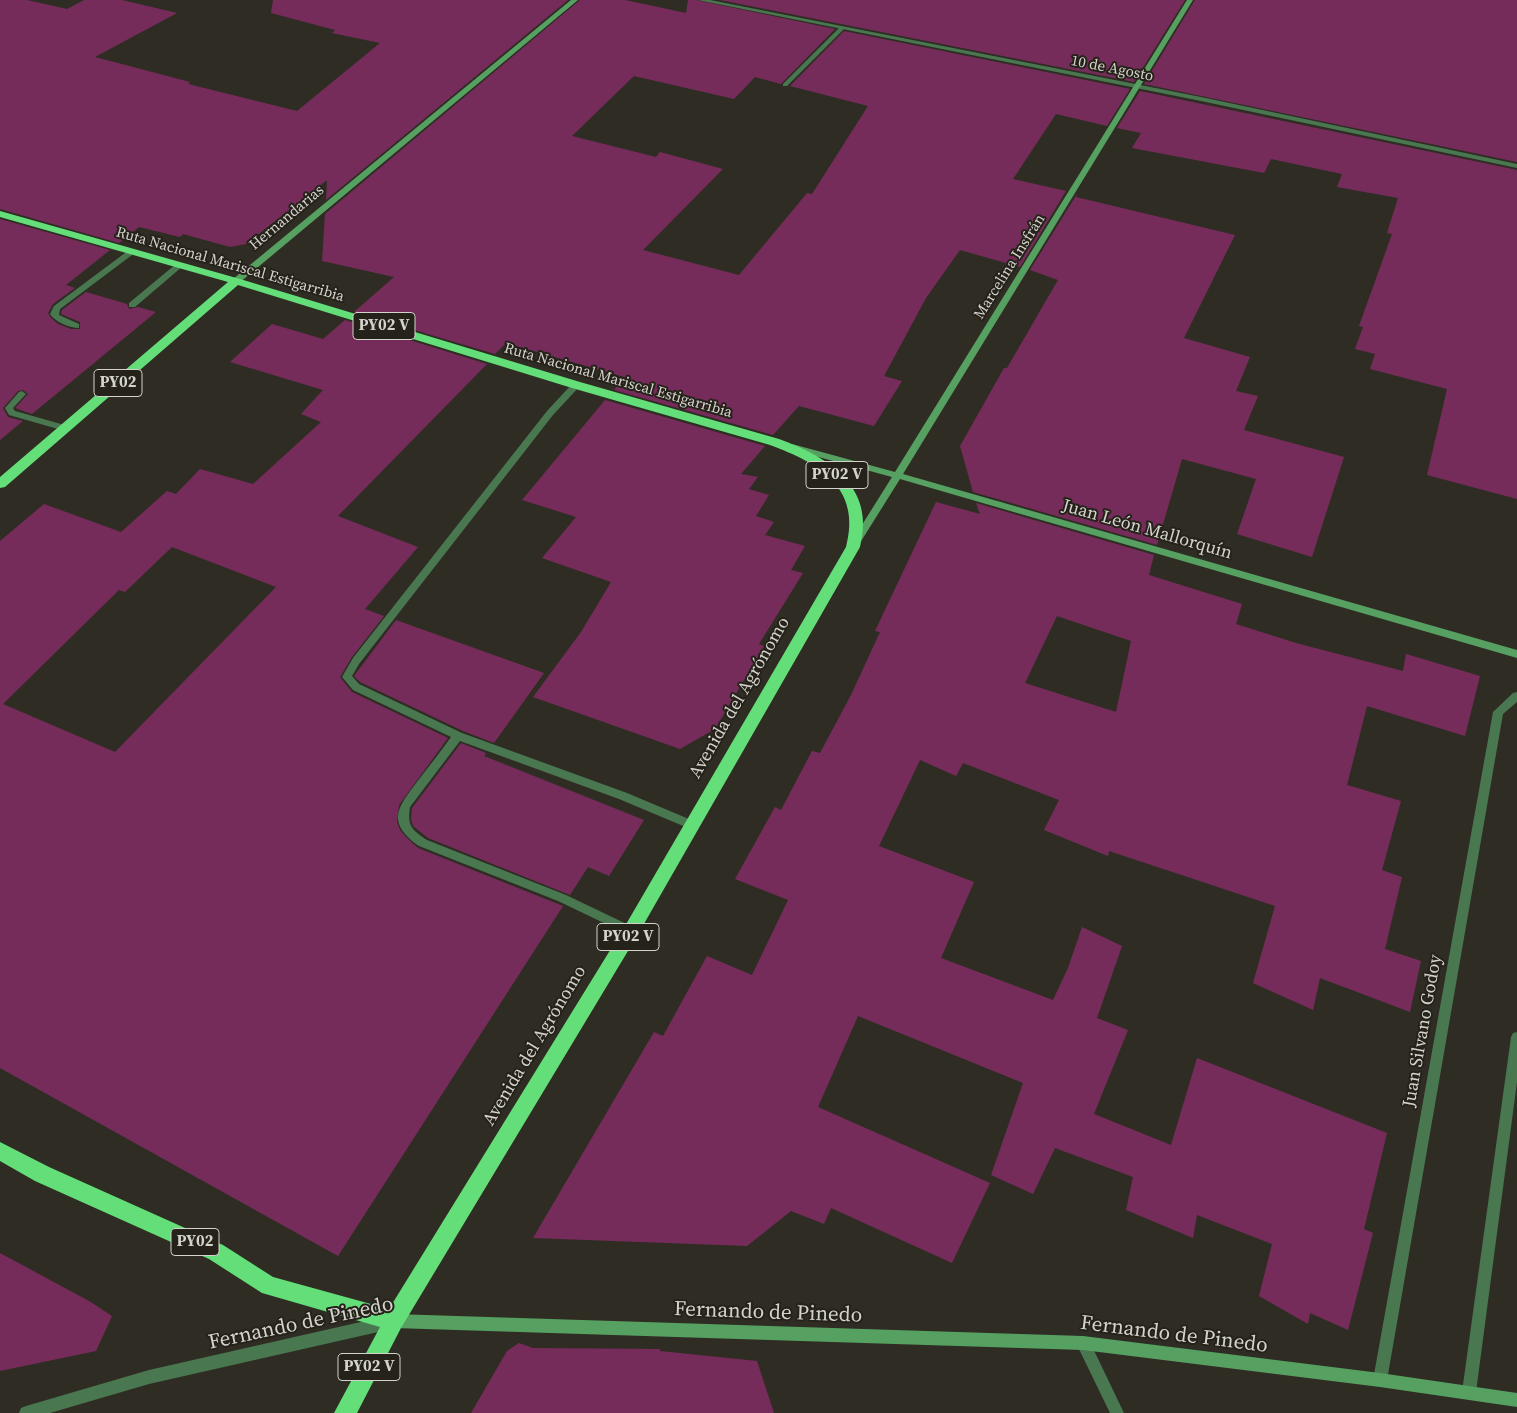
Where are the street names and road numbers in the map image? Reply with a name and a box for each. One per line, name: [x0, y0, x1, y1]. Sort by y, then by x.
street label: 10 de Agosto: [1069, 52, 1155, 86]
street label: Hernandarias: [246, 181, 328, 255]
street label: Marcelina Insfrán: [971, 211, 1049, 323]
street label: Ruta Nacional Mariscal Estigarribia: [114, 224, 346, 306]
road number: PY02 V: [353, 312, 415, 340]
street label: Ruta Nacional Mariscal Estigarribia: [502, 340, 734, 422]
road number: PY02: [94, 369, 142, 396]
road number: PY02 V: [806, 462, 868, 488]
street label: Juan León Mallorquín: [1060, 495, 1234, 565]
street label: Avenida del Agrónomo: [685, 613, 795, 783]
road number: PY02 V: [597, 924, 659, 950]
street label: Juan Silvano Godoy: [1399, 953, 1447, 1109]
street label: Avenida del Agrónomo: [479, 962, 591, 1130]
road number: PY02: [171, 1228, 219, 1256]
street label: Fernando de Pinedo: [206, 1292, 396, 1356]
street label: Fernando de Pinedo: [673, 1297, 863, 1329]
street label: Fernando de Pinedo: [1079, 1311, 1269, 1359]
road number: PY02 V: [338, 1354, 400, 1380]

